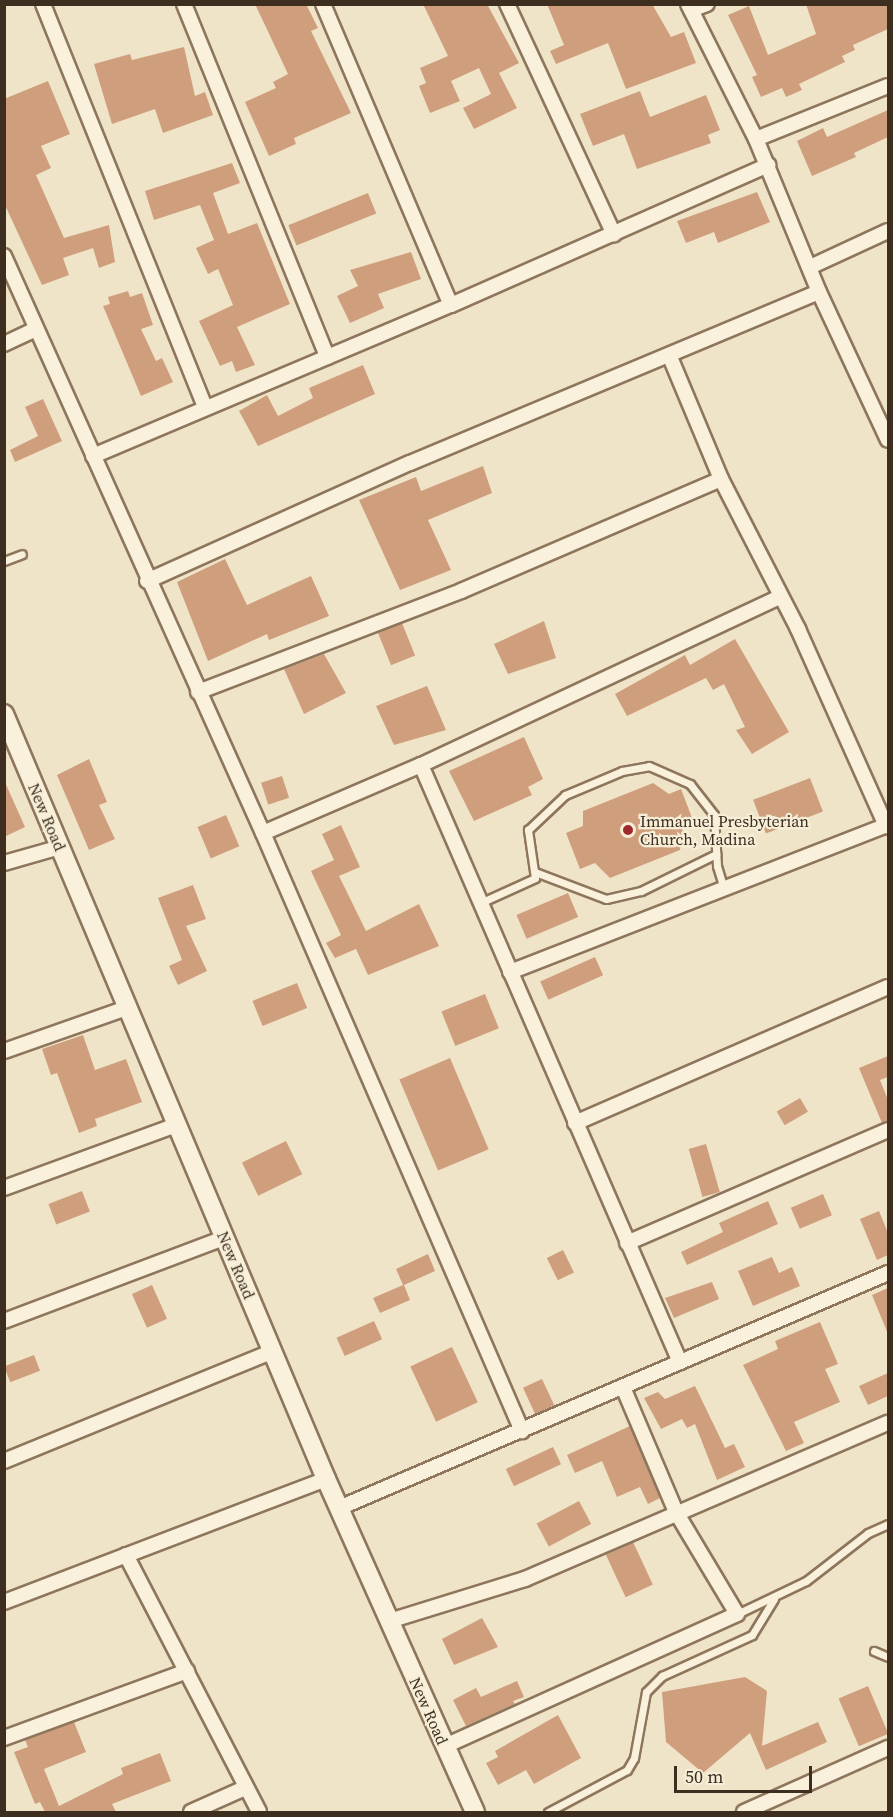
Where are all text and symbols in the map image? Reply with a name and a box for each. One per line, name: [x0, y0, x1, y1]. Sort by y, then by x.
street label: New Road: [24, 780, 70, 854]
place label: Immanuel Presbyterian Church, Madina: [640, 811, 809, 849]
marker: Immanuel Presbyterian Church, Madina: [621, 823, 635, 837]
street label: New Road: [213, 1228, 259, 1302]
street label: New Road: [406, 1674, 452, 1748]
scale bar: [677, 1754, 815, 1792]
text: 50 m: [685, 1764, 723, 1789]

